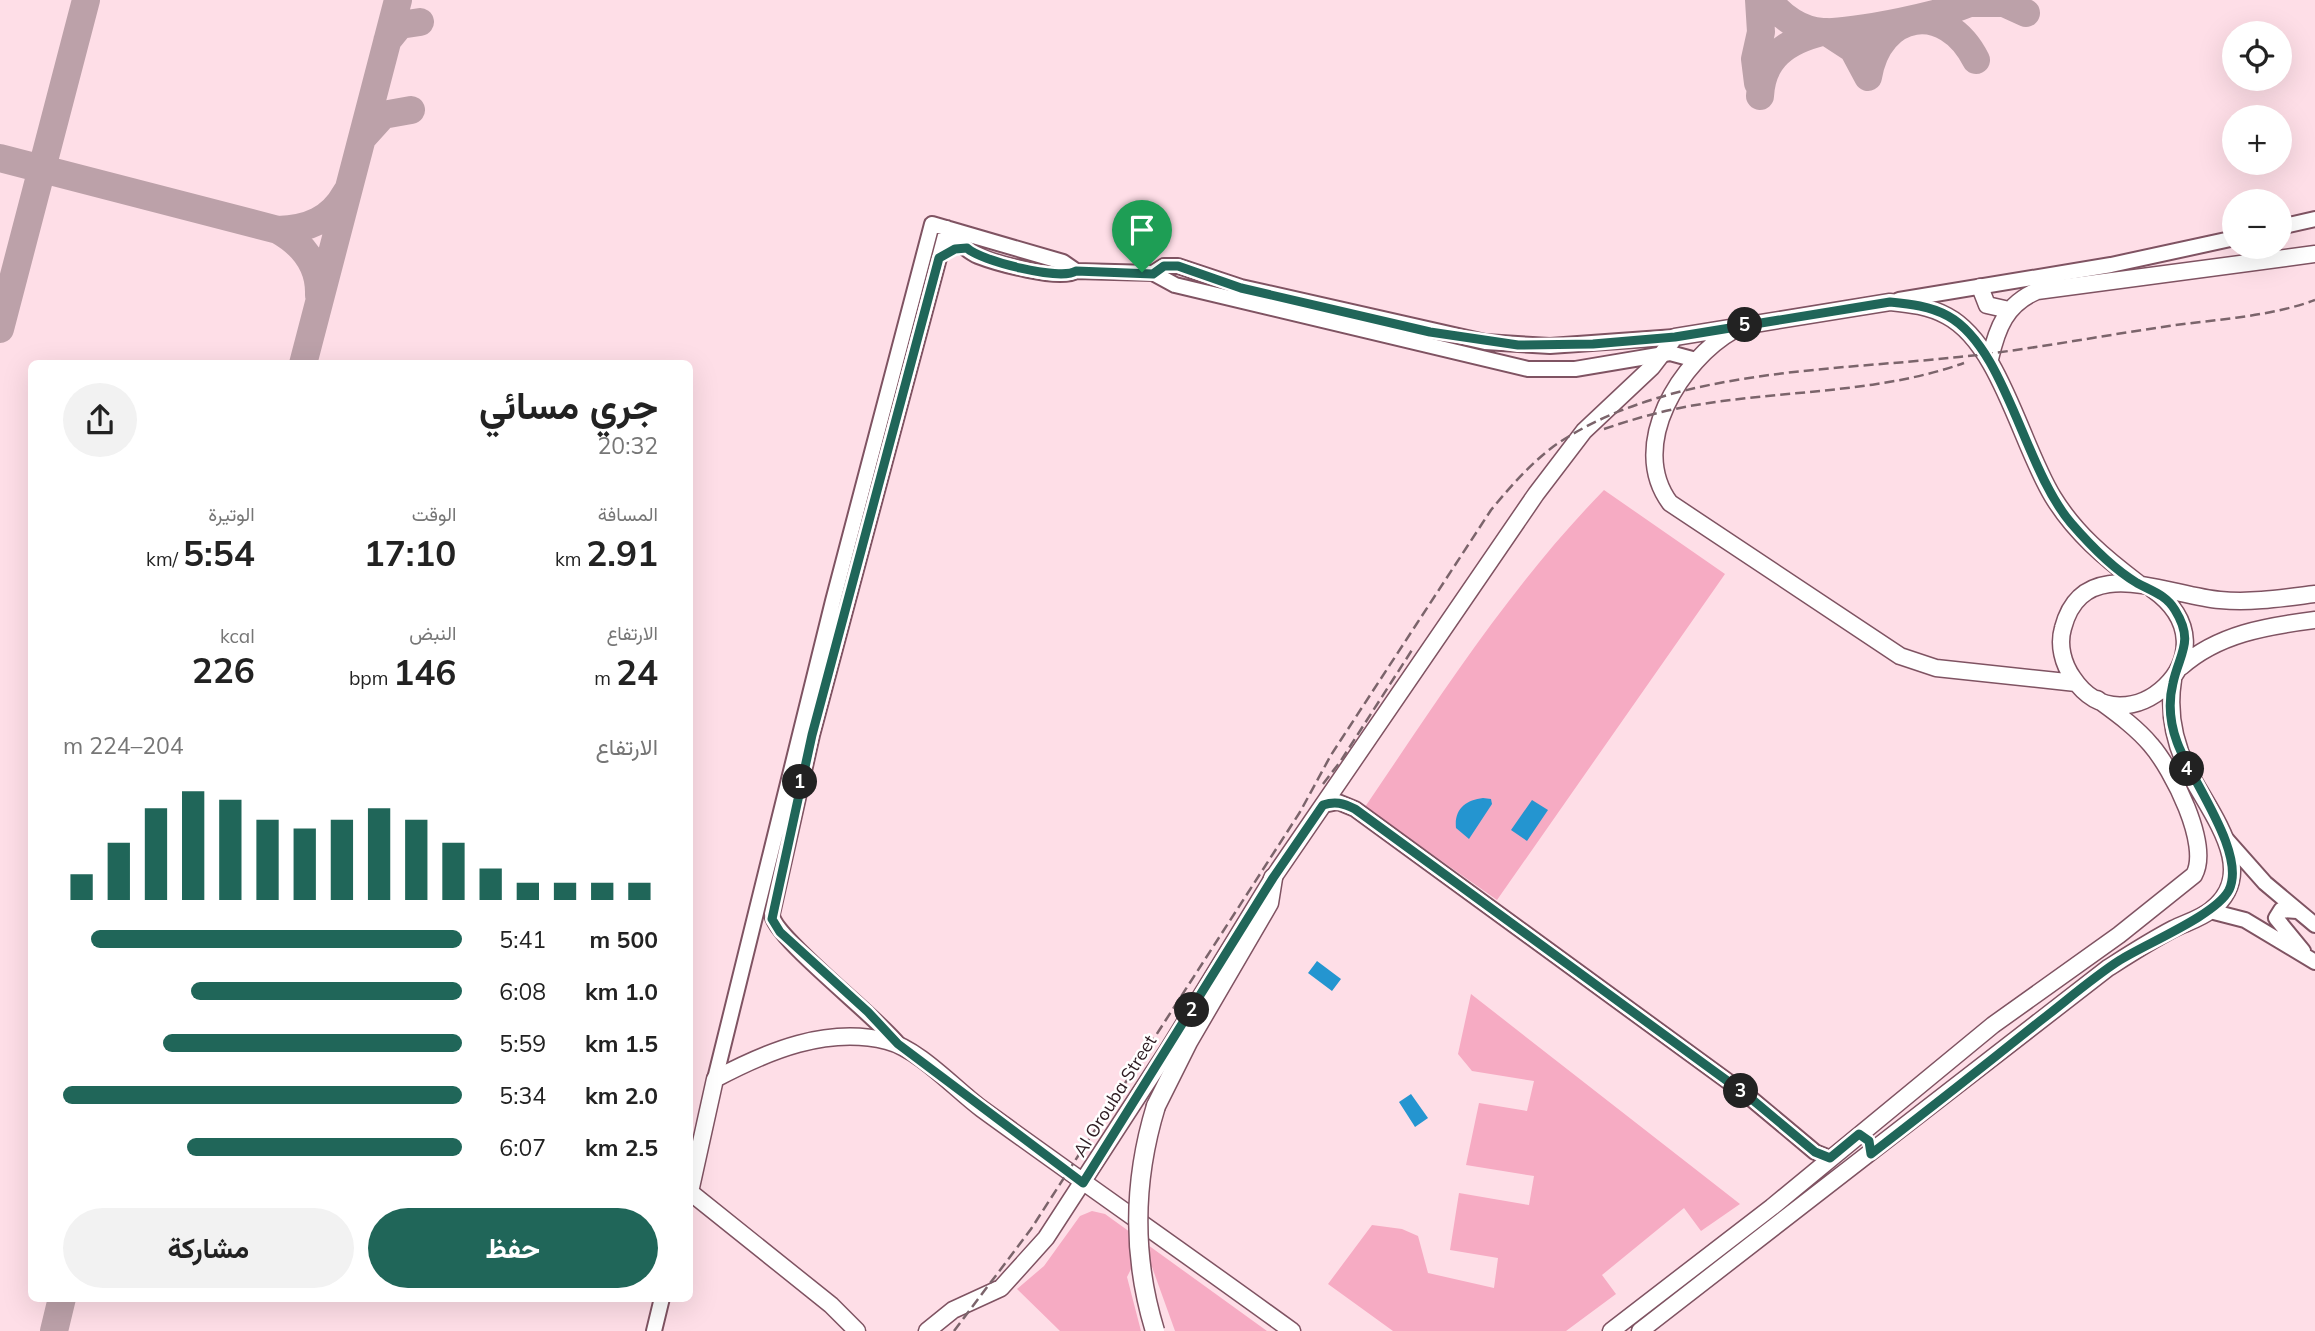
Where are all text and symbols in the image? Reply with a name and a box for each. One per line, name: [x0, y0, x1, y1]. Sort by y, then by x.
map controls: [2222, 21, 2292, 259]
button: locate: [2222, 21, 2292, 91]
button: +: [2222, 105, 2292, 175]
button: −: [2222, 189, 2292, 259]
pin: [1112, 200, 1172, 272]
icon: arrive: [1123, 211, 1161, 249]
pin: 5: [1728, 308, 1762, 342]
text: 5: [1739, 312, 1750, 336]
text: جري مسائي: [479, 381, 658, 429]
button: share: [63, 383, 137, 457]
text: 20:32: [598, 431, 658, 460]
text: الوتيرة: [208, 502, 255, 526]
text: الوقت: [412, 502, 456, 526]
text: المسافة: [598, 502, 658, 526]
text: 5:54: [183, 531, 255, 575]
text: 17:10: [364, 531, 456, 575]
text: 2.91: [586, 531, 658, 575]
text: /km: [146, 547, 183, 571]
text: km: [555, 547, 586, 571]
text: النبض: [409, 621, 456, 645]
text: الارتفاع: [606, 621, 658, 645]
text: kcal: [220, 624, 255, 648]
text: 226: [192, 648, 255, 692]
text: 146: [393, 650, 456, 694]
text: 24: [616, 650, 658, 694]
text: bpm: [349, 666, 393, 690]
text: m: [594, 666, 616, 690]
text: 204–224 m: [63, 731, 184, 760]
text: الارتفاع: [596, 732, 658, 761]
pin: 4: [2170, 752, 2204, 786]
text: 4: [2181, 756, 2192, 780]
pin: 1: [782, 764, 818, 800]
text: 1: [794, 769, 805, 793]
text: 5:41: [499, 925, 546, 954]
text: 500 m: [590, 925, 658, 954]
text: 6:08: [499, 977, 546, 1006]
text: 1.0 km: [585, 977, 658, 1006]
pin: 2: [1174, 992, 1210, 1028]
text: 2: [1186, 997, 1197, 1021]
text: 5:59: [499, 1029, 546, 1058]
text: 1.5 km: [585, 1029, 658, 1058]
street label: Al Orouba Street: [1068, 1031, 1161, 1161]
pin: 3: [1724, 1074, 1758, 1108]
text: 3: [1735, 1078, 1746, 1102]
text: 5:34: [499, 1081, 546, 1110]
text: 2.0 km: [585, 1081, 658, 1110]
text: 6:07: [499, 1133, 546, 1162]
text: 2.5 km: [585, 1133, 658, 1162]
button: مشاركة: [63, 1208, 354, 1288]
button: حفظ: [368, 1208, 658, 1288]

